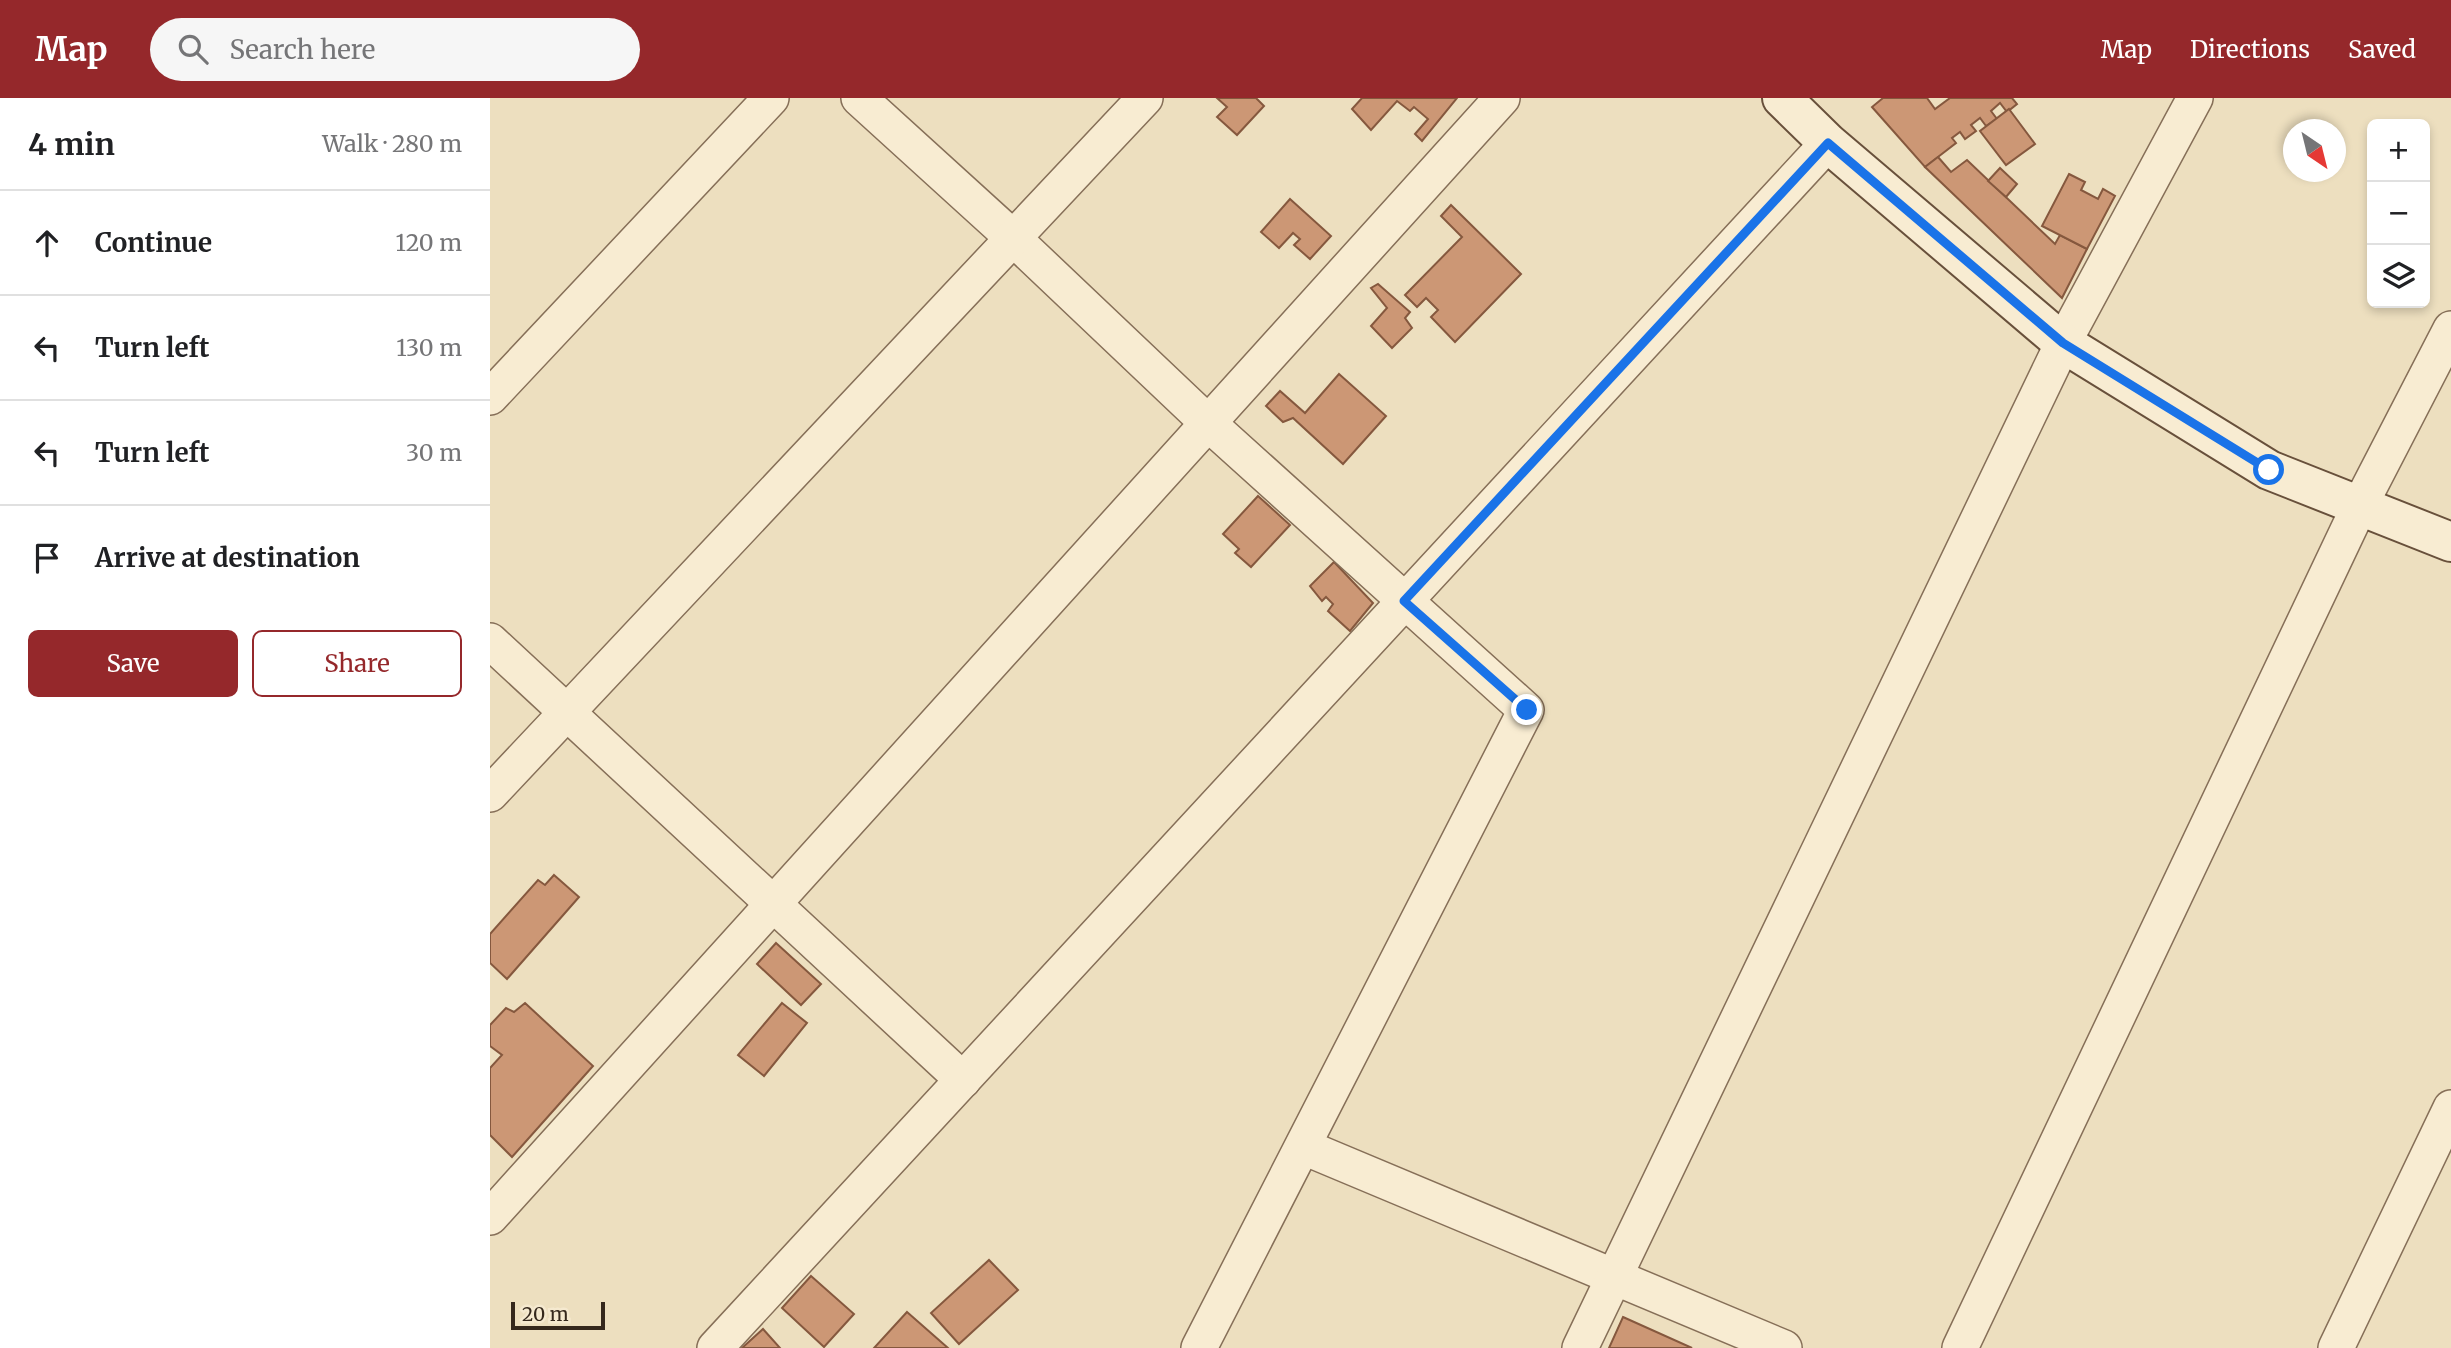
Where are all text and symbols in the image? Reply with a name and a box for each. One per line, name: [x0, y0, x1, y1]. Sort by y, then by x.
search box: [150, 18, 640, 81]
text: Map: [35, 29, 108, 70]
icon: search: [174, 30, 212, 68]
text: Search here: [230, 33, 375, 66]
text: Map: [2101, 34, 2152, 65]
text: Directions: [2190, 34, 2310, 65]
text: Saved: [2348, 34, 2416, 65]
north arrow: [2283, 119, 2346, 182]
map controls: [2367, 119, 2430, 308]
button: +: [2367, 119, 2430, 182]
text: 4 min: [28, 125, 115, 163]
text: Walk · 280 m: [322, 129, 462, 158]
button: −: [2367, 182, 2430, 245]
icon: ahead: [28, 224, 66, 262]
text: Continue: [95, 226, 212, 259]
text: 120 m: [396, 228, 462, 257]
button: layers: [2367, 245, 2430, 308]
icon: left: [28, 329, 66, 367]
text: Turn left: [95, 331, 209, 364]
text: 130 m: [396, 333, 462, 362]
icon: left: [28, 434, 66, 472]
text: Turn left: [95, 436, 209, 469]
text: 30 m: [406, 438, 462, 467]
route start: [2253, 454, 2284, 485]
icon: arrive: [28, 539, 66, 577]
text: Arrive at destination: [95, 541, 360, 574]
button: Save: [28, 630, 238, 697]
button: Share: [252, 630, 462, 697]
route end: [1511, 694, 1542, 725]
scale bar: [511, 1299, 606, 1331]
text: 20 m: [522, 1302, 569, 1326]

